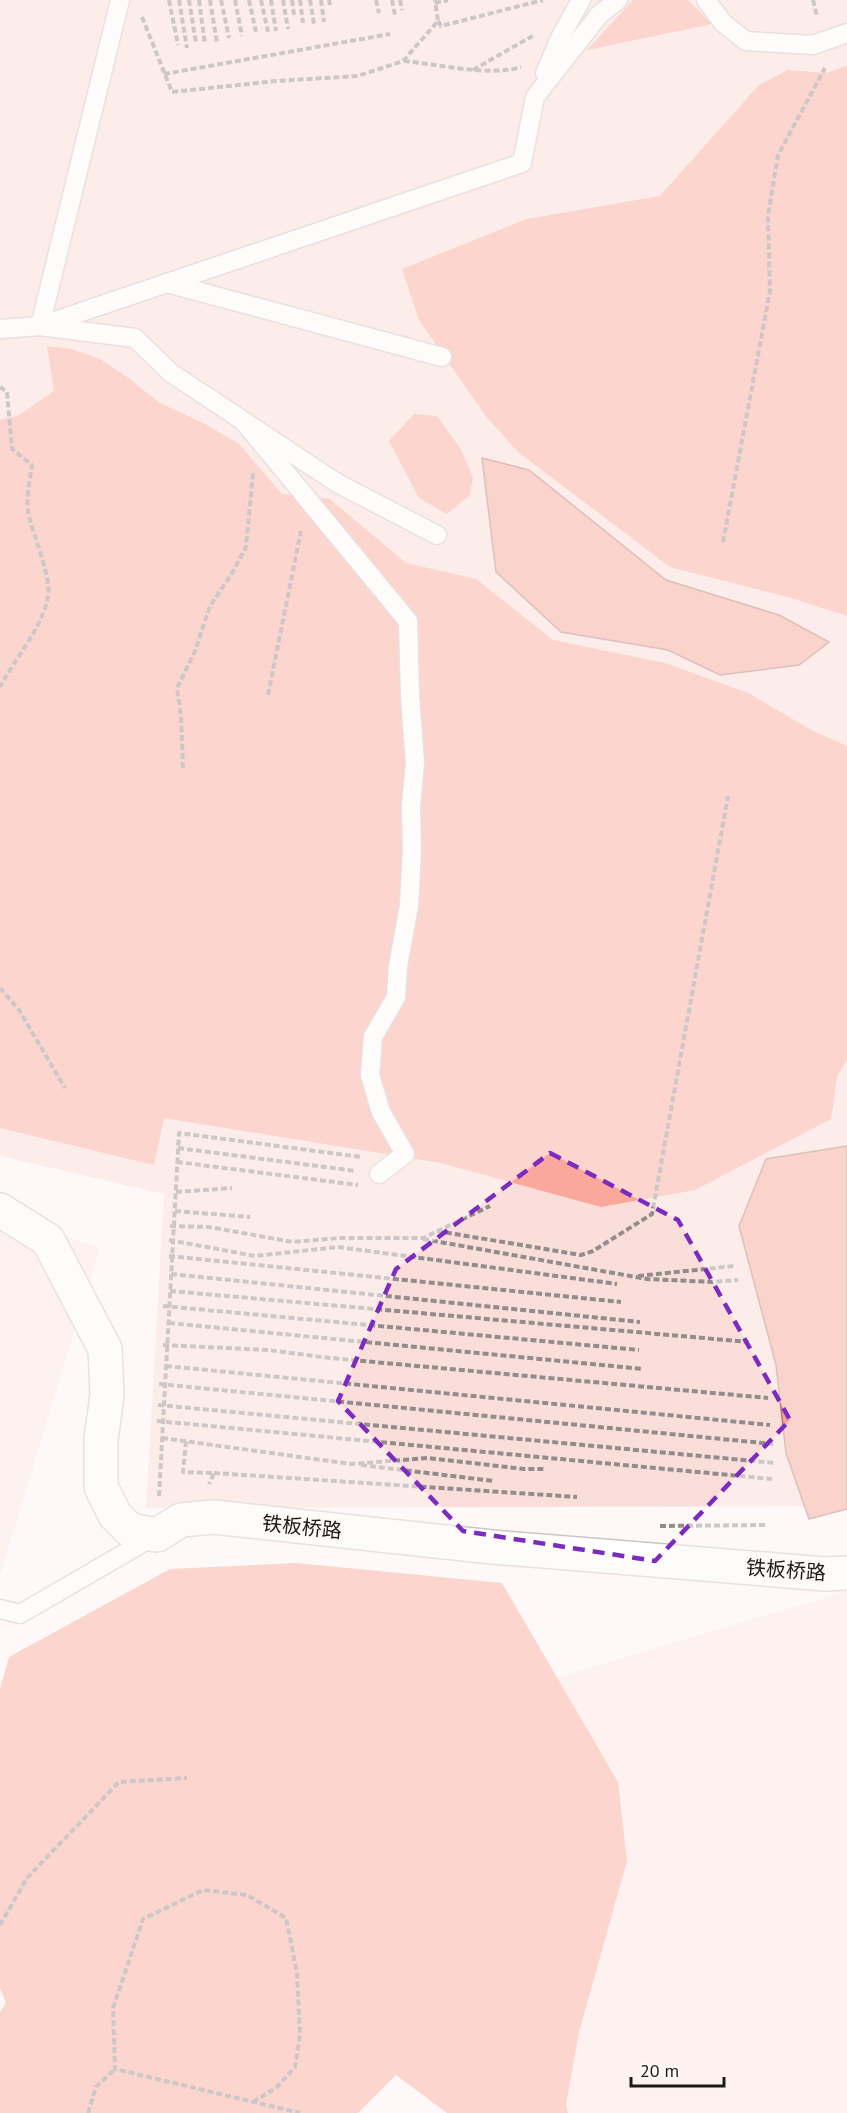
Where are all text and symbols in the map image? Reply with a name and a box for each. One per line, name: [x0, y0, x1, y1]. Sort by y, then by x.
street label: 铁板桥路: [261, 1510, 343, 1544]
street label: 铁板桥路: [745, 1554, 827, 1586]
scale bar: [631, 2050, 724, 2088]
text: 20 m: [640, 2059, 679, 2082]

